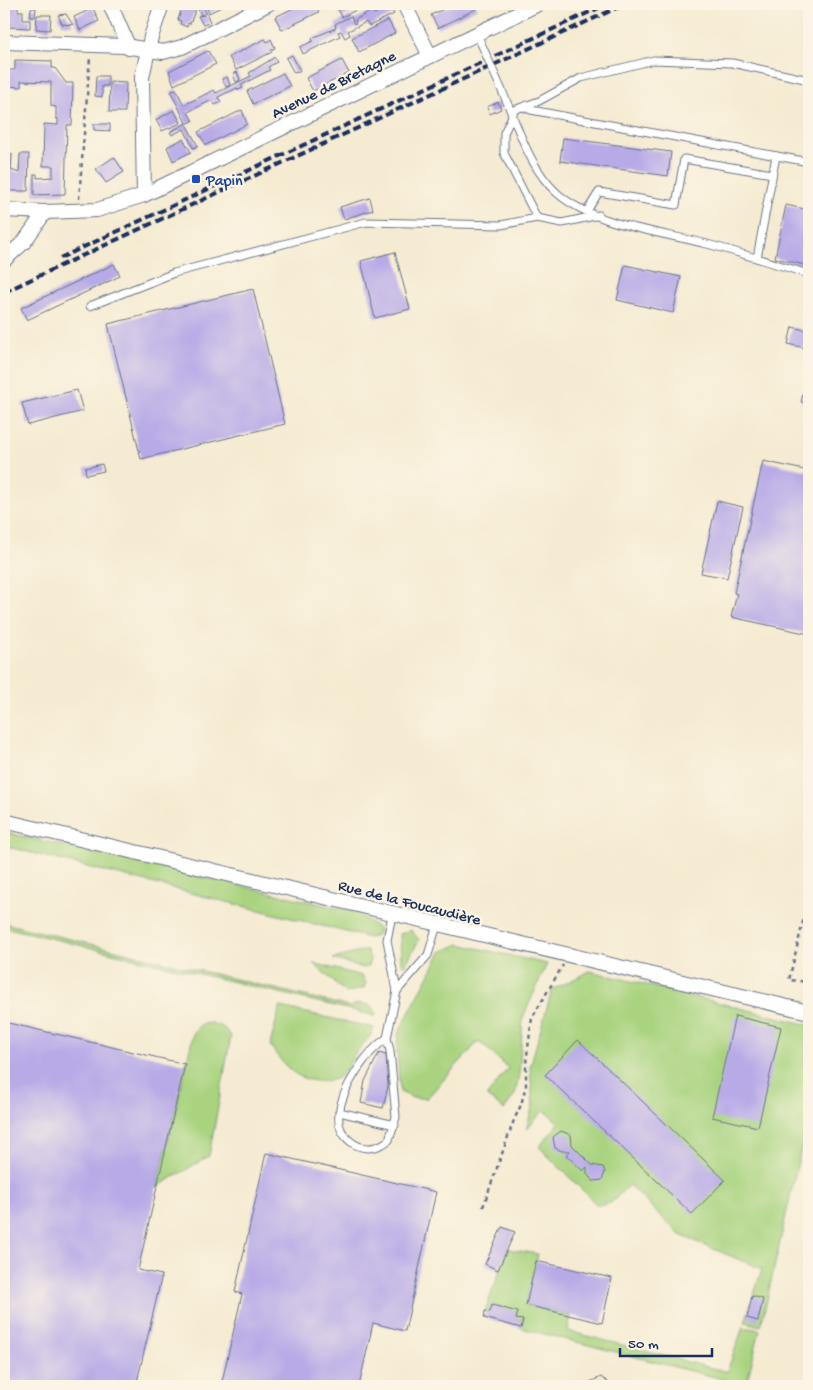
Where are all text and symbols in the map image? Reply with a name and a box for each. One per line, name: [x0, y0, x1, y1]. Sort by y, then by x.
street label: Avenue de Bretagne: [269, 48, 400, 124]
marker: Papin: [190, 173, 202, 185]
place label: Papin: [205, 173, 243, 192]
street label: Rue de la Foucaudière: [336, 877, 483, 932]
scale bar: [620, 1325, 713, 1357]
text: 50 m: [628, 1336, 659, 1354]

